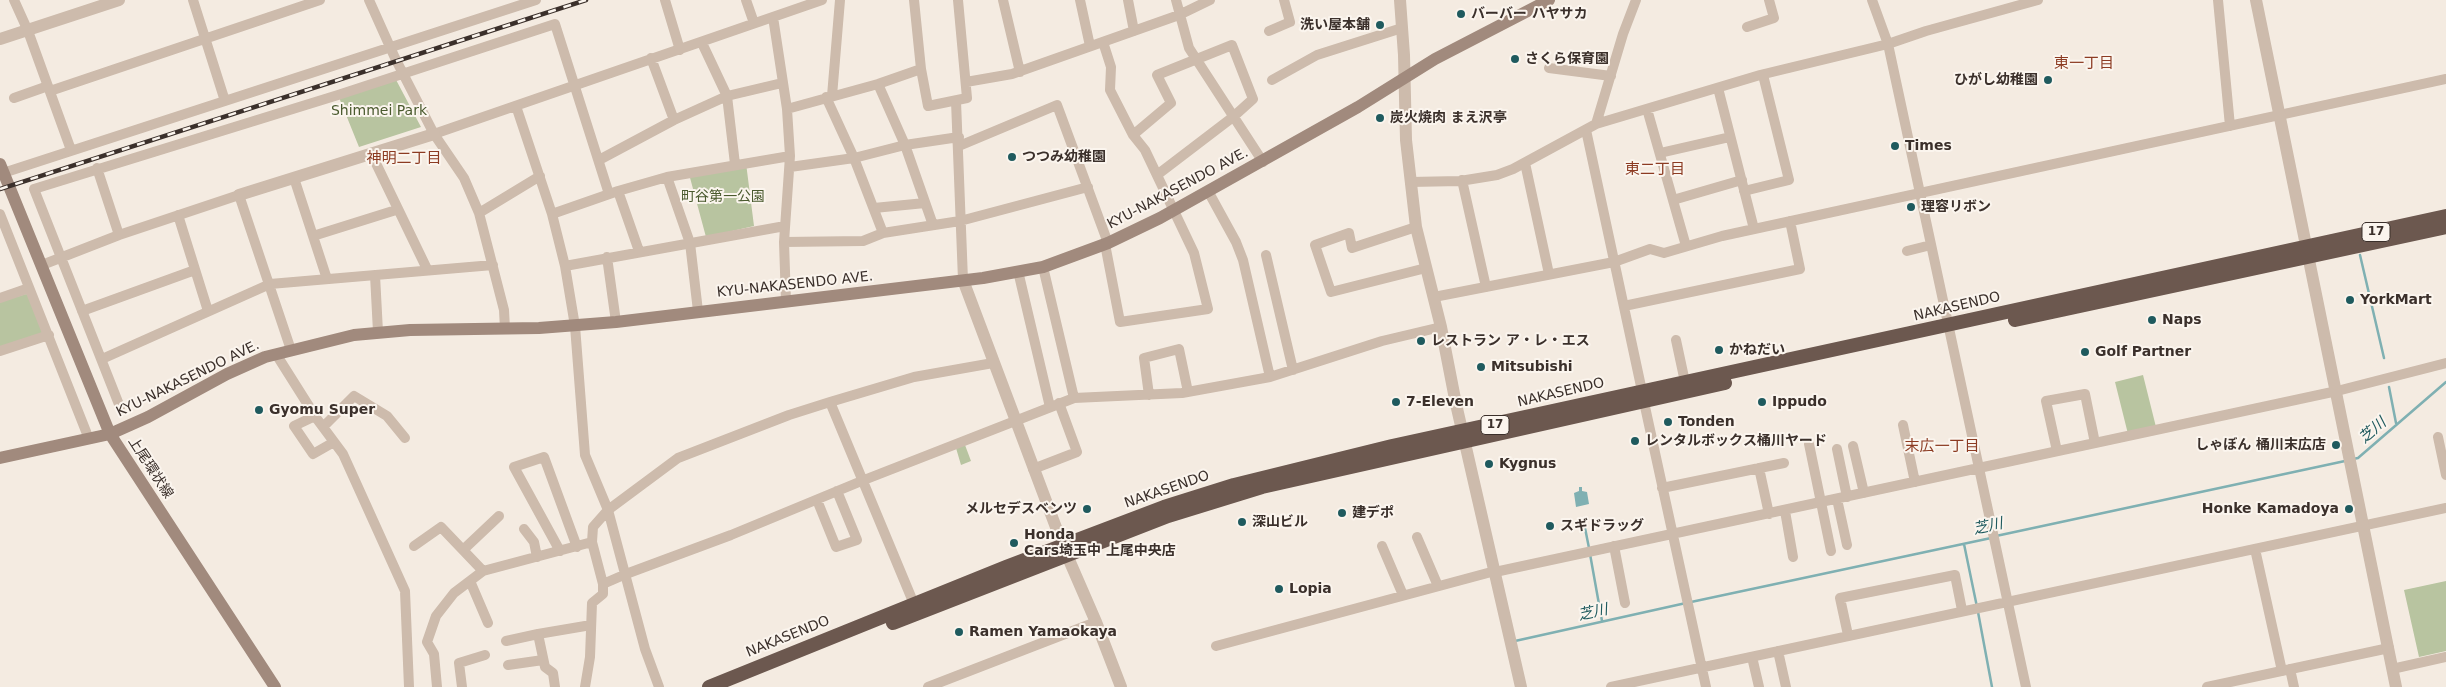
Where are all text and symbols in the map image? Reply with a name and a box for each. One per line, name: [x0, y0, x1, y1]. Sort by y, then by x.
place label: バーバー ハヤサカ: [1471, 6, 1588, 22]
marker: バーバー ハヤサカ: [1455, 8, 1467, 20]
place label: 洗い屋本舗: [1300, 17, 1370, 33]
marker: 洗い屋本舗: [1374, 19, 1386, 31]
place label: さくら保育園: [1525, 51, 1609, 67]
marker: さくら保育園: [1509, 53, 1521, 65]
district label: 東一丁目: [2054, 55, 2114, 73]
place label: ひがし幼稚園: [1954, 72, 2038, 88]
marker: ひがし幼稚園: [2042, 74, 2054, 86]
park label: Shimmei Park: [331, 103, 427, 119]
place label: 炭火焼肉 まえ沢亭: [1390, 110, 1507, 126]
marker: 炭火焼肉 まえ沢亭: [1374, 112, 1386, 124]
place label: Times: [1905, 138, 1952, 154]
marker: Times: [1889, 140, 1901, 152]
street label: KYU-NAKASENDO AVE.: [1105, 145, 1251, 233]
place label: つつみ幼稚園: [1022, 149, 1106, 165]
district label: 神明二丁目: [367, 150, 441, 168]
marker: つつみ幼稚園: [1006, 151, 1018, 163]
district label: 東二丁目: [1625, 161, 1685, 179]
park label: 町谷第一公園: [681, 189, 765, 205]
place label: 理容リボン: [1921, 199, 1991, 215]
marker: 理容リボン: [1905, 201, 1917, 213]
road number: 17: [2362, 222, 2390, 242]
street label: KYU-NAKASENDO AVE.: [716, 268, 874, 302]
street label: NAKASENDO: [1912, 289, 2002, 325]
place label: YorkMart: [2360, 292, 2432, 308]
marker: YorkMart: [2344, 294, 2356, 306]
place label: Naps: [2162, 312, 2202, 328]
marker: Naps: [2146, 314, 2158, 326]
place label: レストラン ア・レ・エス: [1431, 333, 1590, 349]
marker: レストラン ア・レ・エス: [1415, 335, 1427, 347]
street label: KYU-NAKASENDO AVE.: [114, 337, 262, 421]
place label: かねだい: [1729, 342, 1785, 358]
marker: かねだい: [1713, 344, 1725, 356]
place label: Golf Partner: [2095, 344, 2191, 360]
marker: Golf Partner: [2079, 346, 2091, 358]
place label: Mitsubishi: [1491, 359, 1573, 375]
marker: Mitsubishi: [1475, 361, 1487, 373]
street label: NAKASENDO: [1516, 375, 1606, 411]
place label: 7-Eleven: [1406, 394, 1474, 410]
place label: Ippudo: [1772, 394, 1827, 410]
marker: 7-Eleven: [1390, 396, 1402, 408]
marker: Ippudo: [1756, 396, 1768, 408]
place label: Gyomu Super: [269, 402, 375, 418]
marker: Gyomu Super: [253, 404, 265, 416]
place label: Tonden: [1678, 414, 1735, 430]
water label: 芝川: [2356, 414, 2390, 448]
road number: 17: [1481, 416, 1509, 434]
marker: Tonden: [1662, 416, 1674, 428]
place label: レンタルボックス桶川ヤード: [1645, 433, 1827, 449]
street label: 上尾環状線: [124, 434, 176, 502]
marker: レンタルボックス桶川ヤード: [1629, 435, 1641, 447]
place label: しゃぼん 桶川末広店: [2195, 437, 2326, 453]
district label: 末広一丁目: [1905, 438, 1979, 456]
marker: しゃぼん 桶川末広店: [2330, 439, 2342, 451]
place label: Kygnus: [1499, 456, 1556, 472]
marker: Kygnus: [1483, 458, 1495, 470]
street label: NAKASENDO: [1122, 468, 1212, 512]
place label: メルセデスベンツ: [965, 501, 1077, 517]
place label: Honke Kamadoya: [2202, 501, 2339, 517]
marker: メルセデスベンツ: [1081, 503, 1093, 515]
marker: Honke Kamadoya: [2343, 503, 2355, 515]
place label: 建デポ: [1352, 505, 1394, 521]
marker: 建デポ: [1336, 507, 1348, 519]
place label: 深山ビル: [1252, 514, 1308, 530]
water label: 芝川: [1971, 515, 2005, 539]
marker: 深山ビル: [1236, 516, 1248, 528]
place label: スギドラッグ: [1560, 518, 1644, 534]
marker: スギドラッグ: [1544, 520, 1556, 532]
place label: Honda Cars埼玉中 上尾中央店: [1024, 527, 1176, 560]
marker: Honda Cars埼玉中 上尾中央店: [1008, 537, 1020, 549]
place label: Lopia: [1289, 581, 1332, 597]
marker: Lopia: [1273, 583, 1285, 595]
water label: 芝川: [1576, 601, 1610, 625]
street label: NAKASENDO: [744, 613, 832, 661]
place label: Ramen Yamaokaya: [969, 624, 1117, 640]
marker: Ramen Yamaokaya: [953, 626, 965, 638]

